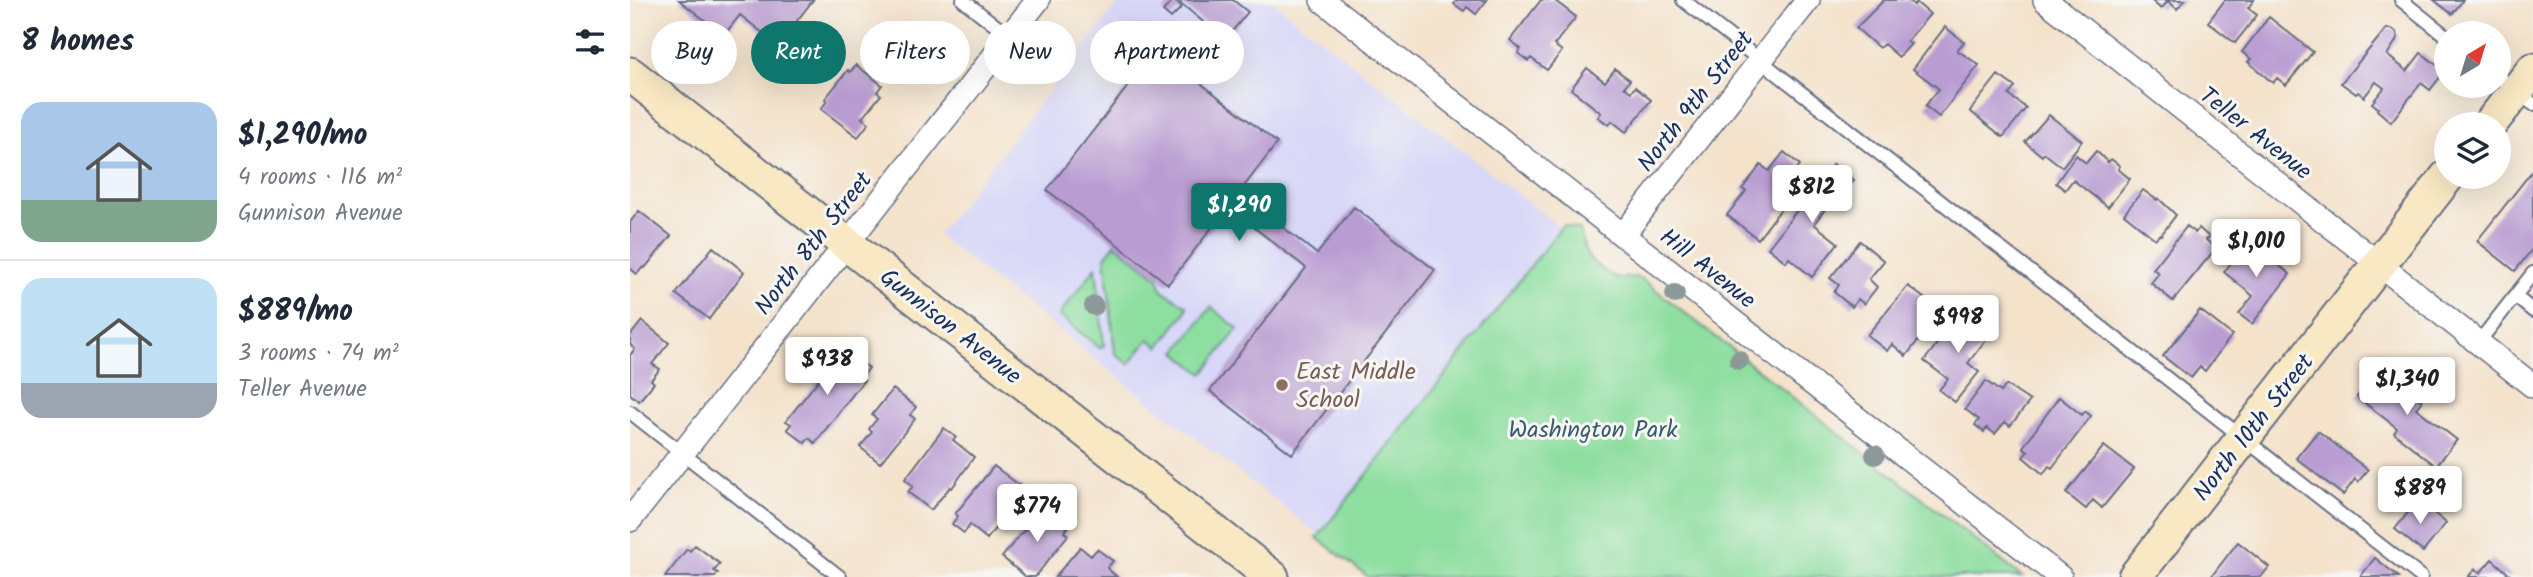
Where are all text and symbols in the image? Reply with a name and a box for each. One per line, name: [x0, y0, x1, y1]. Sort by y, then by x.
text: 8 homes: [21, 18, 134, 66]
chip: Buy: [651, 21, 737, 84]
chip: Rent: [751, 21, 846, 84]
chip: Filters: [860, 21, 970, 84]
chip: New: [984, 21, 1076, 84]
chip: Apartment: [1090, 21, 1244, 84]
north arrow: [2434, 21, 2511, 98]
map controls: [2434, 21, 2511, 189]
street label: North 9th Street: [1628, 22, 1765, 181]
icon: filters: [571, 23, 609, 61]
street label: Teller Avenue: [2190, 77, 2320, 191]
text: $1,290/mo: [238, 112, 367, 160]
button: layers: [2434, 112, 2511, 189]
icon: home: [77, 130, 161, 214]
text: 4 rooms · 116 m²: [238, 160, 402, 196]
street label: North 8th Street: [745, 163, 884, 324]
pin: $812: [1771, 166, 1853, 225]
text: $812: [1788, 170, 1836, 206]
pin: $1,290: [1182, 184, 1296, 243]
text: $1,290: [1207, 188, 1271, 224]
text: Gunnison Avenue: [238, 196, 403, 232]
street label: Hill Avenue: [1650, 219, 1764, 320]
pin: $1,010: [2199, 219, 2313, 279]
text: $1,010: [2227, 224, 2285, 260]
street label: Gunnison Avenue: [870, 259, 1030, 396]
text: $889/mo: [238, 288, 353, 336]
pin: $998: [1917, 296, 1999, 355]
text: $998: [1933, 300, 1983, 336]
icon: home: [77, 306, 161, 390]
text: 3 rooms · 74 m²: [238, 336, 399, 372]
pin: $938: [786, 338, 868, 397]
text: $938: [801, 342, 853, 378]
street label: North 10th Street: [2184, 345, 2325, 510]
place label: East Middle School: [1296, 353, 1416, 420]
pin: $1,340: [2350, 358, 2464, 417]
text: $1,340: [2375, 362, 2439, 398]
text: Teller Avenue: [238, 372, 367, 408]
marker: East Middle School: [1274, 377, 1290, 393]
park label: Washington Park: [1508, 411, 1678, 450]
pin: $889: [2379, 466, 2461, 526]
text: $889: [2394, 471, 2446, 507]
pin: $774: [996, 484, 1078, 544]
text: $774: [1013, 489, 1061, 525]

